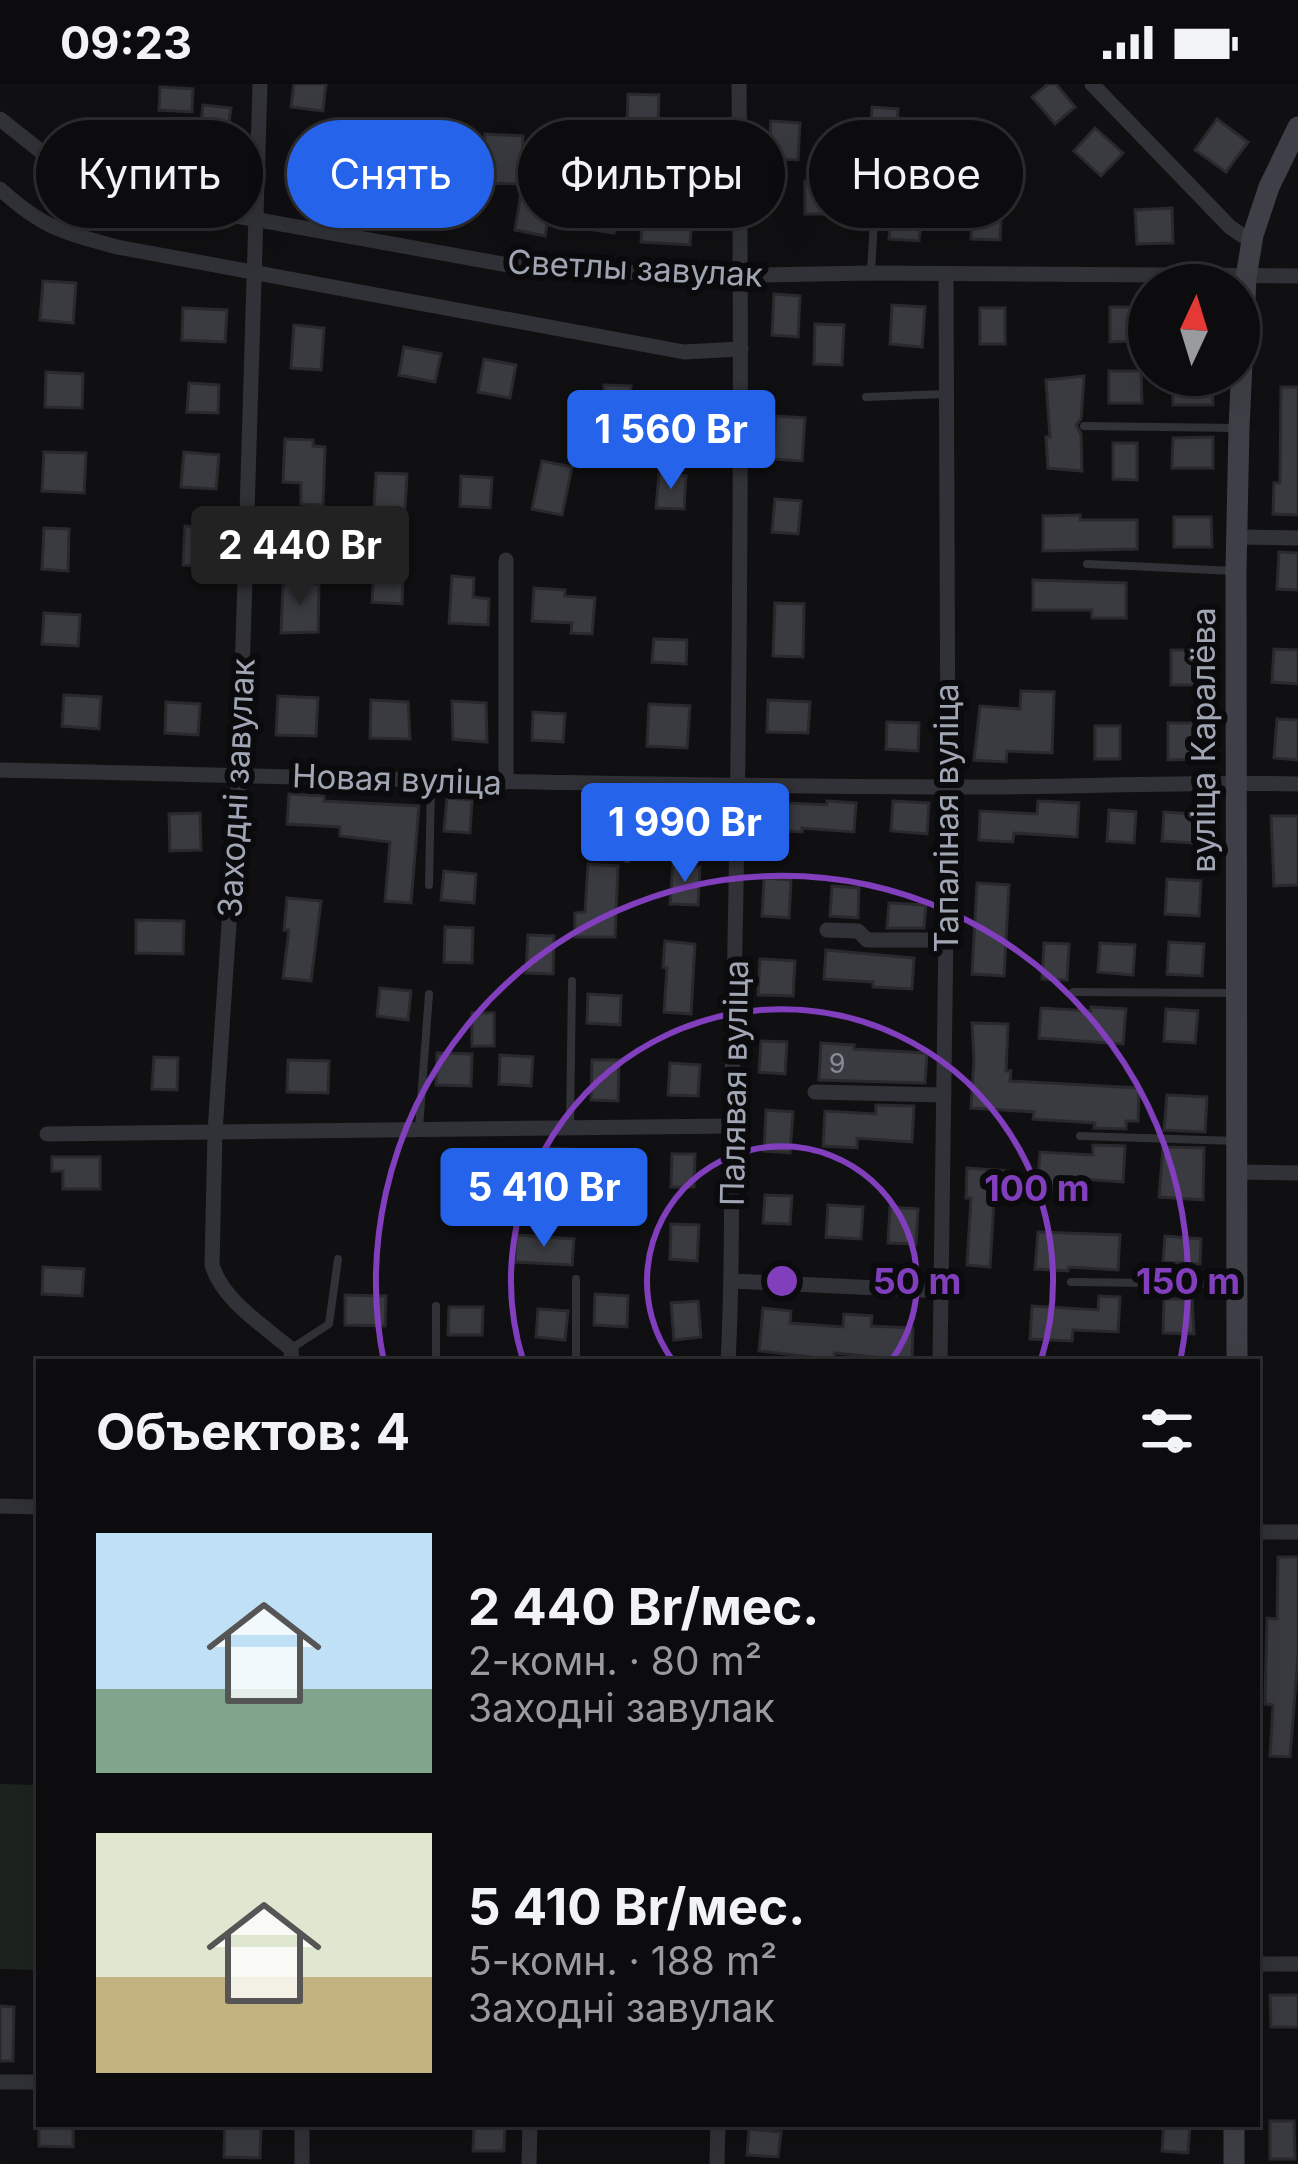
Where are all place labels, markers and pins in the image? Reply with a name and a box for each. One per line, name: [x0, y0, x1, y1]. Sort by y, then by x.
pin: 1 560 Br: [547, 390, 795, 492]
pin: 2 440 Br: [176, 506, 424, 608]
pin: 1 990 Br: [561, 783, 809, 885]
pin: 5 410 Br: [420, 1148, 668, 1250]
centre of rings: [761, 1260, 803, 1302]

